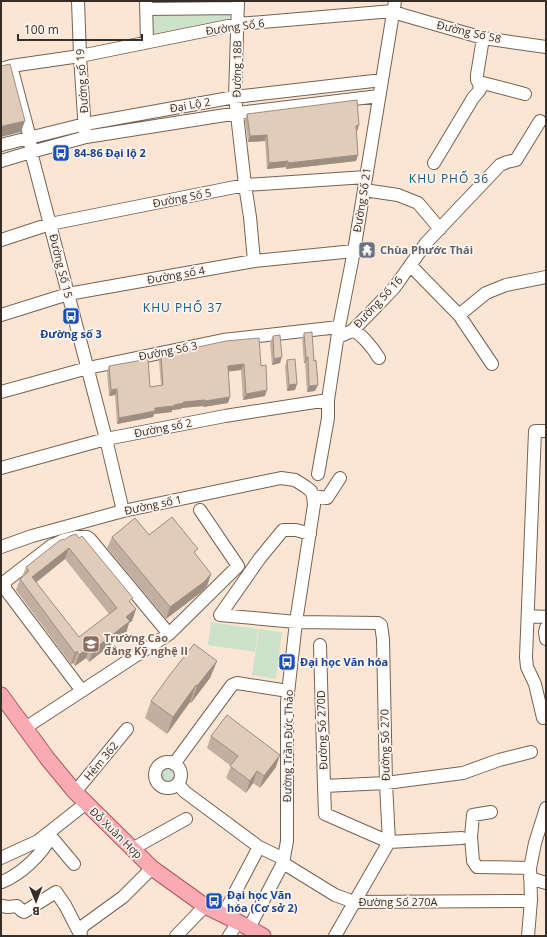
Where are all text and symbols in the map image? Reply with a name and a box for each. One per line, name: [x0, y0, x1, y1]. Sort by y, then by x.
street label: Đường Số 6: [204, 15, 265, 38]
scale bar: [18, 16, 142, 42]
street label: Đường Số 58: [435, 17, 503, 46]
text: 100 m: [24, 21, 59, 38]
street label: Đường 18B: [229, 40, 244, 98]
street label: Đường số 19: [72, 48, 91, 114]
street label: Đại Lộ 2: [168, 94, 212, 115]
bus stop icon: 84-86 Đại lộ 2: [51, 143, 71, 163]
place label: 84-86 Đại lộ 2: [74, 145, 146, 160]
street label: Đường Số 21: [349, 166, 374, 234]
district label: KHU PHỐ 36: [409, 170, 489, 187]
street label: Đường Số 5: [151, 184, 212, 211]
street label: Đường Số 15: [46, 232, 77, 300]
temple icon: Chùa Phước Thái: [357, 240, 377, 260]
place label: Chùa Phước Thái: [380, 242, 473, 257]
street label: Đường số 4: [146, 262, 207, 287]
street label: Đường Số 16: [350, 273, 406, 331]
district label: KHU PHỐ 37: [143, 299, 223, 316]
bus stop icon: Đường số 3: [61, 306, 81, 326]
place label: Đường số 3: [40, 326, 102, 341]
street label: Đường Số 3: [137, 337, 198, 364]
street label: Đường số 2: [133, 415, 193, 440]
street label: Đường số 1: [123, 491, 183, 518]
place label: Trường Cao đẳng Kỹ nghệ II: [104, 630, 188, 658]
school or university icon: Trường Cao đẳng Kỹ nghệ II: [81, 634, 101, 654]
bus stop icon: Đại học Văn hóa: [277, 652, 297, 672]
place label: Đại học Văn hóa: [300, 654, 388, 669]
street label: Đường Trần Đức Thảo: [279, 689, 296, 803]
street label: Đường Số 270D: [313, 690, 330, 770]
street label: Đường Số 270: [376, 709, 393, 781]
street label: Hẻm 362: [80, 738, 121, 783]
street label: Đỗ Xuân Hợp: [87, 804, 146, 862]
north arrow: [16, 881, 56, 921]
place label: Đại học Văn hóa (Cơ sở 2): [227, 887, 298, 915]
bus stop icon: Đại học Văn hóa (Cơ sở 2): [204, 891, 224, 911]
street label: Đường Số 270A: [359, 894, 437, 909]
text: B: [32, 904, 40, 919]

